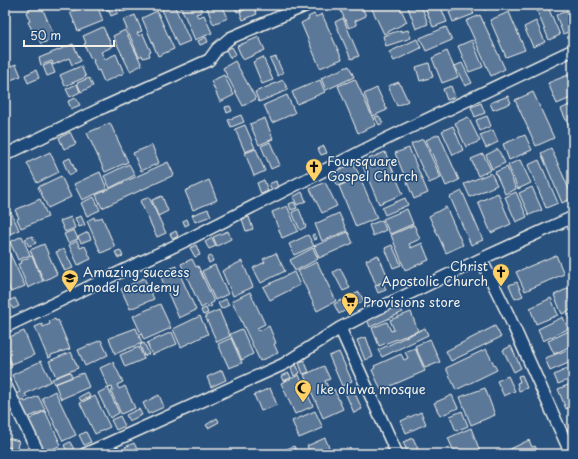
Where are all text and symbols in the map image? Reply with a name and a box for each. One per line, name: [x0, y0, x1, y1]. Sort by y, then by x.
scale bar: [24, 22, 114, 48]
text: 50 m: [30, 26, 61, 44]
place label: Foursquare Gospel Church: [327, 151, 418, 185]
church icon: Foursquare Gospel Church: [304, 157, 324, 182]
place label: Christ Apostolic Church: [382, 256, 488, 290]
place label: Amazing success model academy: [83, 262, 189, 296]
church icon: Christ Apostolic Church: [491, 262, 511, 287]
school or university icon: Amazing success model academy: [60, 268, 80, 293]
supermarket icon: Provisions store: [340, 291, 360, 316]
place label: Provisions store: [363, 292, 461, 311]
mosque icon: Ike oluwa mosque: [293, 378, 313, 403]
place label: Ike oluwa mosque: [316, 379, 426, 398]

